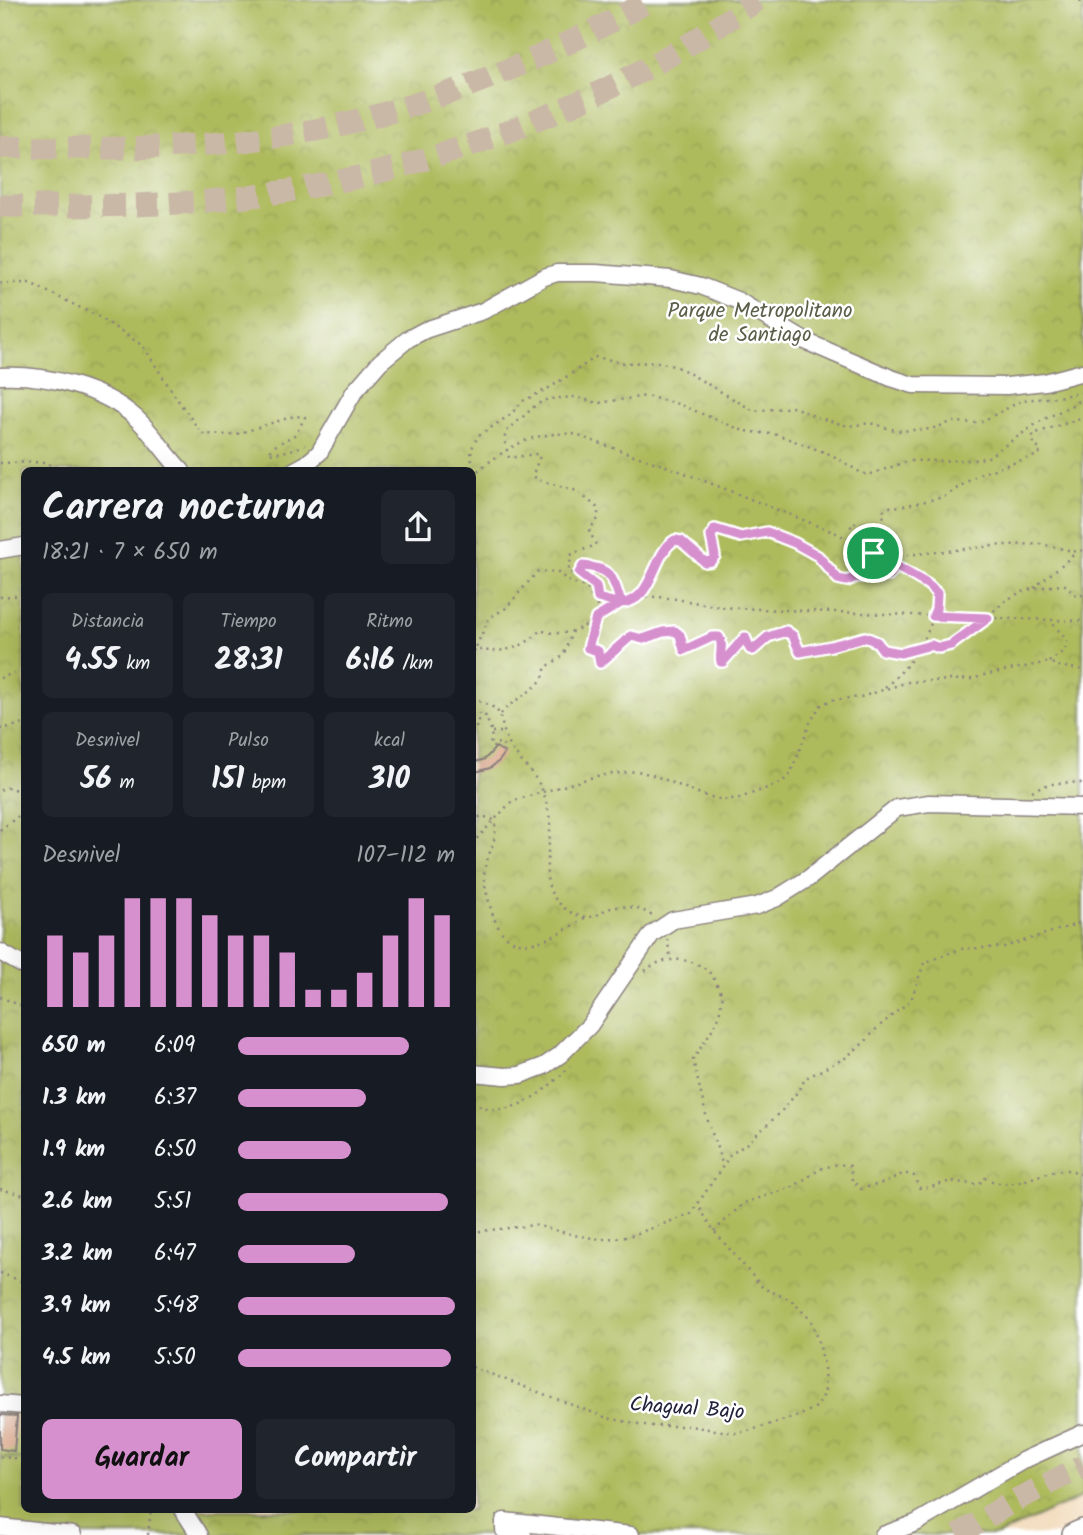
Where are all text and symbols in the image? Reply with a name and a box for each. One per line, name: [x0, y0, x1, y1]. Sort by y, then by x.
park label: Parque Metropolitano de Santiago: [667, 295, 853, 352]
text: Carrera nocturna: [42, 479, 325, 539]
button: share: [381, 490, 455, 564]
pin: [843, 523, 903, 583]
icon: arrive: [854, 534, 892, 572]
text: 18:21 · 7 × 650 m: [42, 535, 218, 571]
text: Distancia: [71, 607, 144, 637]
text: Tiempo: [220, 607, 277, 637]
text: Ritmo: [366, 607, 413, 637]
text: 4.55: [65, 637, 119, 685]
text: 28:31: [214, 637, 283, 685]
text: 6:16: [346, 637, 395, 685]
text: km: [119, 649, 150, 679]
text: /km: [395, 649, 433, 679]
text: Desnivel: [75, 726, 140, 756]
text: Pulso: [228, 726, 269, 756]
text: kcal: [374, 726, 405, 756]
text: 56: [80, 756, 112, 804]
text: 151: [211, 756, 244, 804]
text: 310: [369, 756, 410, 804]
text: m: [112, 768, 135, 798]
text: bpm: [244, 768, 286, 798]
text: Desnivel: [42, 838, 120, 874]
text: 107–112 m: [356, 838, 455, 874]
text: 650 m: [42, 1028, 106, 1064]
text: 6:09: [154, 1028, 195, 1064]
text: 1.3 km: [42, 1080, 106, 1116]
text: 6:37: [154, 1080, 196, 1116]
text: 1.9 km: [42, 1132, 105, 1168]
text: 6:50: [154, 1132, 196, 1168]
text: 2.6 km: [42, 1184, 112, 1220]
text: 5:51: [154, 1184, 192, 1220]
text: 3.2 km: [42, 1236, 112, 1272]
text: 6:47: [154, 1236, 196, 1272]
text: 3.9 km: [42, 1288, 111, 1324]
text: 5:48: [154, 1288, 199, 1324]
text: 4.5 km: [42, 1340, 111, 1376]
text: 5:50: [154, 1340, 196, 1376]
street label: Chagual Bajo: [628, 1389, 746, 1429]
button: Guardar: [42, 1419, 242, 1499]
button: Compartir: [256, 1419, 455, 1499]

